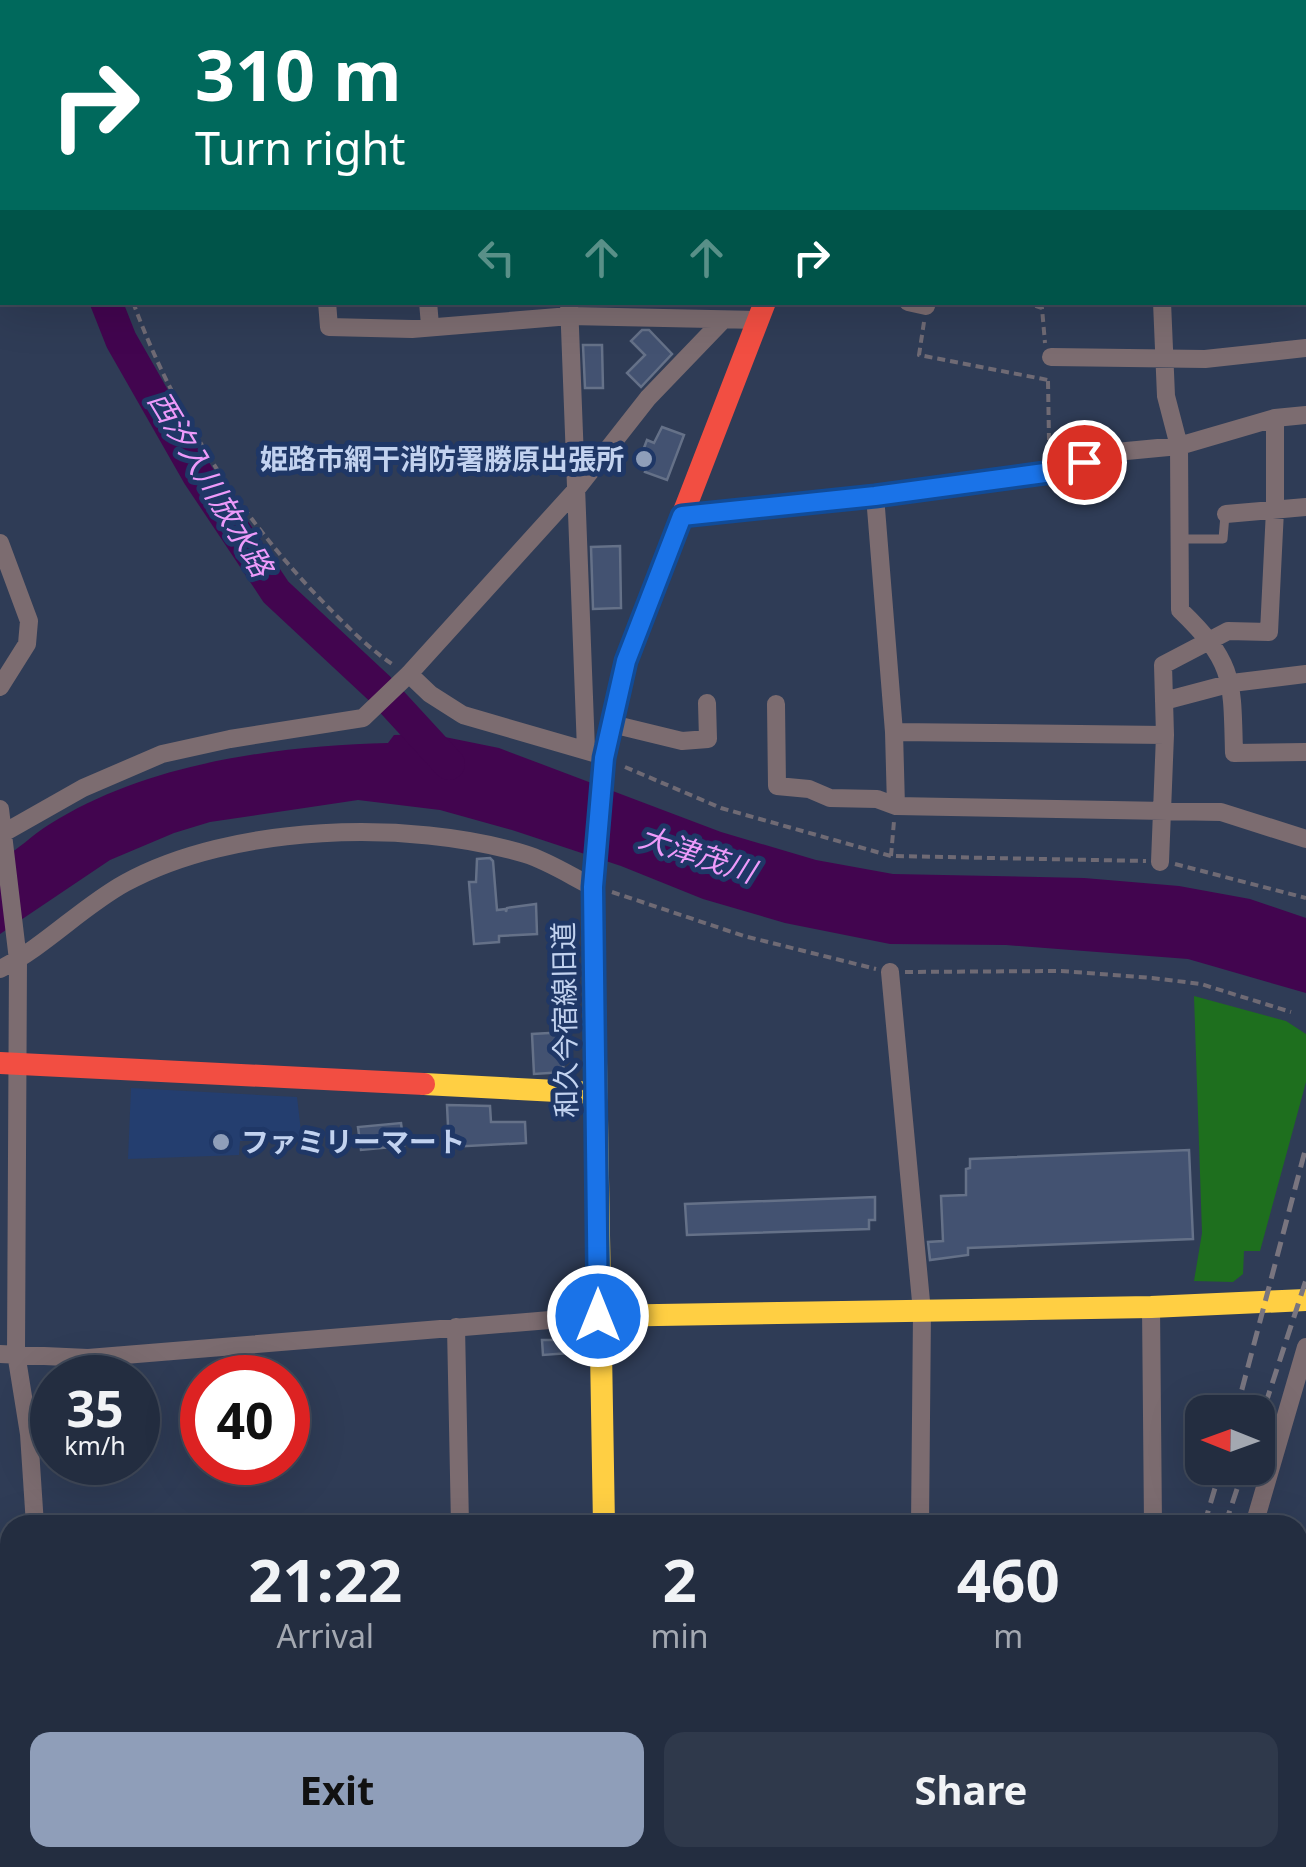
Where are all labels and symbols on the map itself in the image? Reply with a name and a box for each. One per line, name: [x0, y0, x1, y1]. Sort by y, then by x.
water label: 西汐入川放水路: [140, 383, 284, 586]
pin: [1042, 420, 1127, 505]
place label: 姫路市網干消防署勝原出張所: [260, 439, 624, 477]
marker: 姫路市網干消防署勝原出張所: [633, 448, 655, 470]
water label: 大津茂川: [634, 816, 764, 893]
street label: 和久今宿線旧道: [543, 922, 585, 1118]
place label: ファミリーマート: [241, 1122, 465, 1160]
marker: ファミリーマート: [210, 1131, 232, 1153]
position arrow: [546, 1264, 650, 1368]
speed limit sign: 40: [180, 1355, 310, 1485]
north arrow: [1185, 1395, 1275, 1485]

